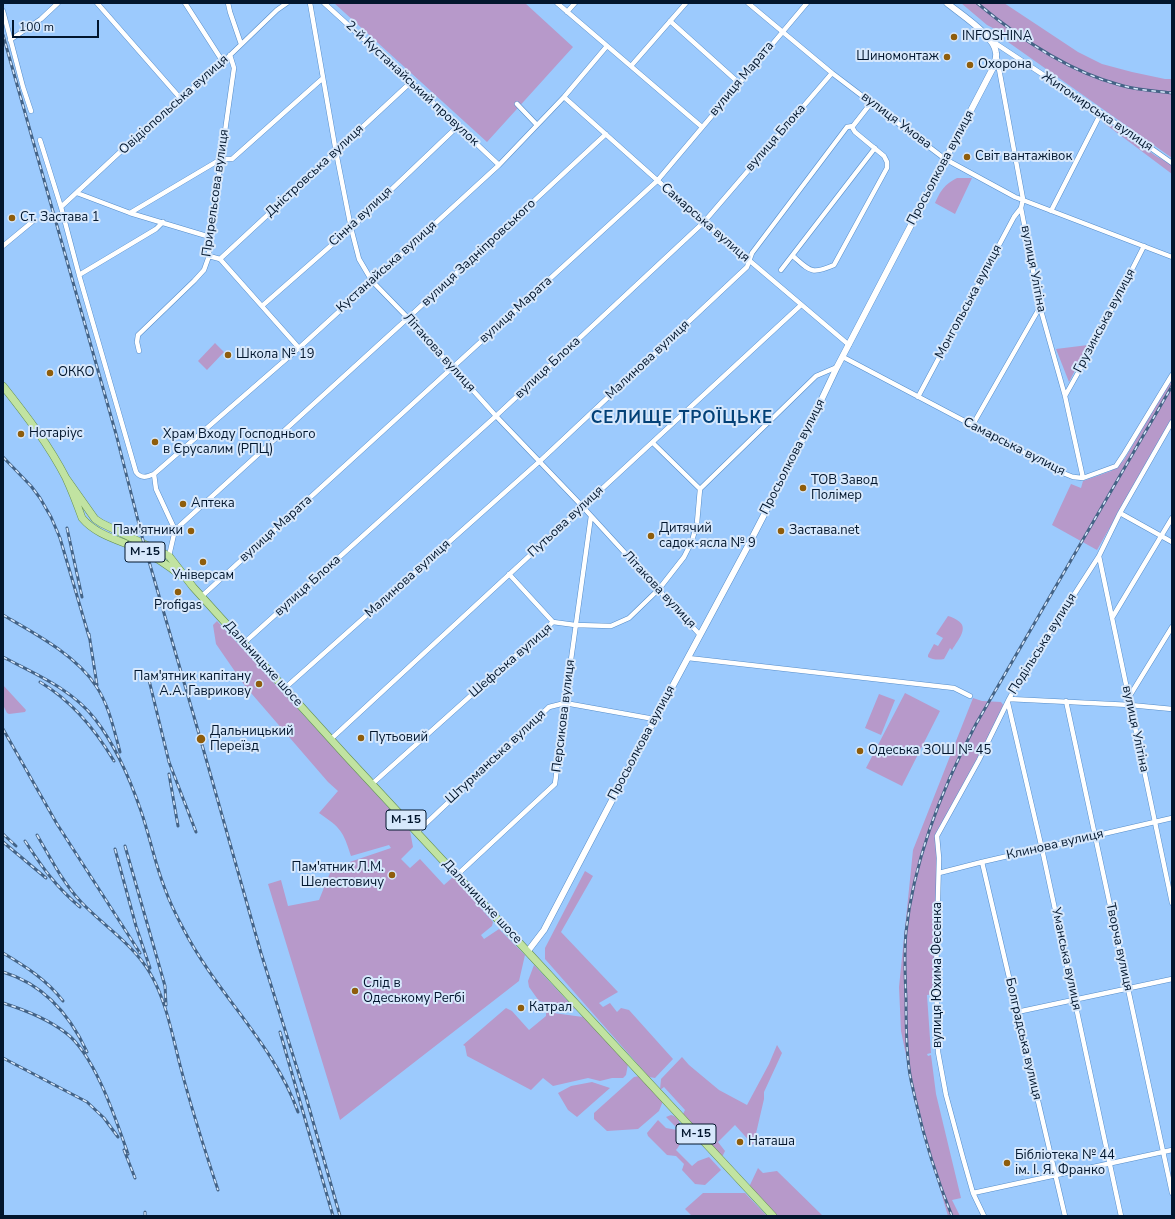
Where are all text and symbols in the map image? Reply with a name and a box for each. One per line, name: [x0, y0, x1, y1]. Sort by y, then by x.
scale bar: [14, 12, 101, 38]
street label: 2-й Кустанайський провулок: [342, 18, 482, 150]
text: 100 m: [19, 19, 54, 35]
place label: INFOSHINA: [962, 29, 1032, 45]
marker: INFOSHINA: [949, 32, 959, 42]
street label: вулиця Марата: [706, 39, 778, 119]
place label: Шиномонтаж: [856, 49, 939, 65]
street label: Овідіопольська вулиця: [116, 52, 232, 158]
marker: Шиномонтаж: [942, 52, 952, 62]
place label: Охорона: [978, 57, 1032, 73]
marker: Охорона: [965, 60, 975, 70]
street label: Житомирська вулиця: [1038, 69, 1156, 155]
street label: вулиця Умова: [858, 89, 934, 153]
street label: вулиця Блока: [743, 101, 809, 175]
street label: Просьолкова вулиця: [904, 108, 978, 228]
street label: Дністровська вулиця: [263, 121, 367, 221]
street label: Прирельсова вулиця: [199, 128, 233, 258]
place label: Світ вантажівок: [975, 149, 1072, 165]
marker: Світ вантажівок: [962, 152, 972, 162]
street label: Самарська вулиця: [657, 180, 753, 266]
street label: Сінна вулиця: [326, 184, 396, 250]
street label: вулиця Задніпровського: [419, 196, 539, 310]
place label: Ст. Застава 1: [20, 210, 99, 226]
marker: Ст. Застава 1: [7, 213, 17, 223]
street label: Кустанайська вулиця: [334, 218, 440, 316]
street label: вулиця Улітіна: [1017, 224, 1049, 314]
street label: Монгольська вулиця: [932, 242, 1006, 362]
street label: Грузинська вулиця: [1071, 266, 1139, 376]
street label: вулиця Марата: [476, 273, 556, 347]
street label: Літакова вулиця: [400, 310, 478, 396]
street label: Малинова вулиця: [603, 317, 693, 403]
street label: вулиця Блока: [512, 334, 584, 402]
place label: Школа № 19: [236, 347, 315, 363]
marker: Школа № 19: [223, 350, 233, 360]
place label: ОККО: [58, 365, 95, 381]
marker: ОККО: [45, 368, 55, 378]
street label: Просьолкова вулиця: [757, 397, 829, 517]
district label: СЕЛИЩЕ ТРОЇЦЬКЕ: [591, 409, 773, 429]
street label: Самарська вулиця: [960, 414, 1068, 480]
place label: Нотаріус: [29, 426, 83, 442]
place label: Храм Входу Господнього в Єрусалим (РПЦ): [163, 427, 316, 458]
marker: Нотаріус: [16, 429, 26, 439]
marker: Храм Входу Господнього в Єрусалим (РПЦ): [150, 437, 160, 447]
place label: ТОВ Завод Полімер: [811, 473, 878, 504]
street label: Путьова вулиця: [525, 483, 607, 561]
marker: ТОВ Завод Полімер: [798, 483, 808, 493]
street label: вулиця Марата: [236, 492, 316, 566]
place label: Аптека: [191, 496, 235, 512]
marker: Аптека: [178, 499, 188, 509]
place label: Дитячий садок-ясла № 9: [659, 521, 756, 552]
place label: Пам'ятники: [113, 523, 183, 539]
place label: Застава.net: [789, 523, 859, 539]
marker: Пам'ятники: [186, 526, 196, 536]
marker: Застава.net: [776, 526, 786, 536]
marker: Дитячий садок-ясла № 9: [646, 531, 656, 541]
street label: Малинова вулиця: [362, 537, 454, 621]
road number: М-15: [125, 542, 165, 562]
street label: Літакова вулиця: [619, 548, 699, 632]
street label: вулиця Блока: [272, 552, 344, 620]
marker: Універсам: [198, 557, 208, 567]
place label: Універсам: [172, 568, 234, 584]
marker: Profigas: [173, 587, 183, 597]
street label: Подільська вулиця: [1006, 591, 1080, 697]
place label: Profigas: [154, 598, 202, 614]
street label: Дальницьке шосе: [220, 618, 306, 710]
street label: Шефська вулиця: [466, 621, 556, 701]
street label: Персикова вулиця: [549, 659, 579, 773]
place label: Пам'ятник капітану А.А. Гаврикову: [133, 669, 251, 700]
marker: Пам'ятник капітану А.А. Гаврикову: [254, 679, 264, 689]
street label: Просьолкова вулиця: [605, 683, 679, 803]
street label: вулиця Улітіна: [1118, 684, 1152, 774]
street label: Штурманська вулиця: [443, 707, 549, 807]
place label: Дальницький Переїзд: [210, 724, 294, 755]
place label: Путьовий: [369, 730, 428, 746]
marker: Дальницький Переїзд: [195, 733, 207, 745]
marker: Путьовий: [356, 733, 366, 743]
place label: Одеська ЗОШ № 45: [868, 743, 991, 759]
marker: Одеська ЗОШ № 45: [855, 746, 865, 756]
road number: М-15: [386, 810, 426, 830]
street label: Клинова вулиця: [1005, 826, 1105, 864]
street label: Дальницьке шосе: [439, 857, 525, 947]
place label: Пам'ятник Л.М. Шелестовичу: [292, 860, 384, 891]
marker: Пам'ятник Л.М. Шелестовичу: [387, 870, 397, 880]
street label: Творча вулиця: [1102, 901, 1136, 993]
street label: вулиця Юхима Фесенка: [930, 902, 946, 1048]
street label: Уманська вулиця: [1047, 906, 1085, 1012]
place label: Слід в Одеському Регбі: [363, 976, 465, 1007]
street label: Болградська вулиця: [1001, 976, 1045, 1102]
marker: Слід в Одеському Регбі: [350, 986, 360, 996]
place label: Катрал: [529, 1000, 572, 1016]
marker: Катрал: [516, 1003, 526, 1013]
road number: М-15: [676, 1124, 716, 1144]
place label: Наташа: [748, 1134, 795, 1150]
marker: Наташа: [735, 1137, 745, 1147]
place label: Бібліотека № 44 ім. І. Я. Франко: [1015, 1148, 1115, 1179]
marker: Бібліотека № 44 ім. І. Я. Франко: [1002, 1158, 1012, 1168]

